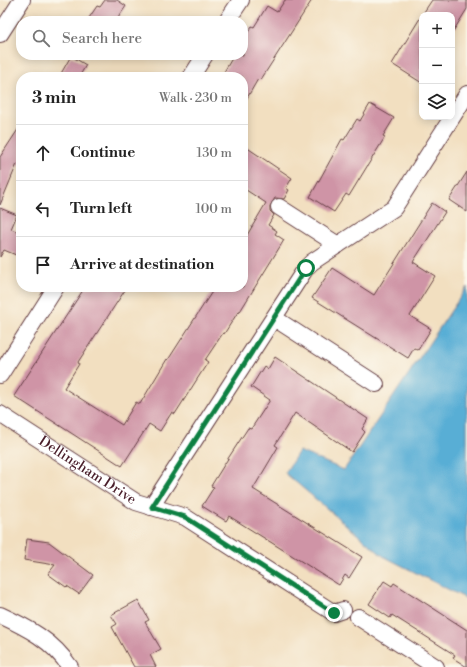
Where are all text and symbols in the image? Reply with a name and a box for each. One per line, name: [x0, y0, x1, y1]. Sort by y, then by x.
map controls: [419, 12, 455, 120]
button: +: [419, 12, 455, 48]
search box: [16, 16, 248, 60]
icon: search: [30, 27, 52, 49]
text: Search here: [62, 29, 142, 48]
button: −: [419, 48, 455, 84]
button: layers: [419, 84, 455, 120]
text: 3 min: [32, 87, 76, 109]
text: Walk · 230 m: [159, 90, 232, 106]
icon: ahead: [32, 142, 54, 164]
text: Continue: [70, 143, 135, 162]
text: 130 m: [197, 145, 232, 161]
icon: left: [32, 198, 54, 220]
text: Turn left: [70, 199, 132, 218]
text: 100 m: [196, 201, 232, 217]
icon: arrive: [32, 254, 54, 276]
text: Arrive at destination: [70, 255, 214, 274]
route start: [297, 259, 315, 277]
street label: Dellingham Drive: [35, 432, 140, 509]
route end: [325, 604, 343, 622]

